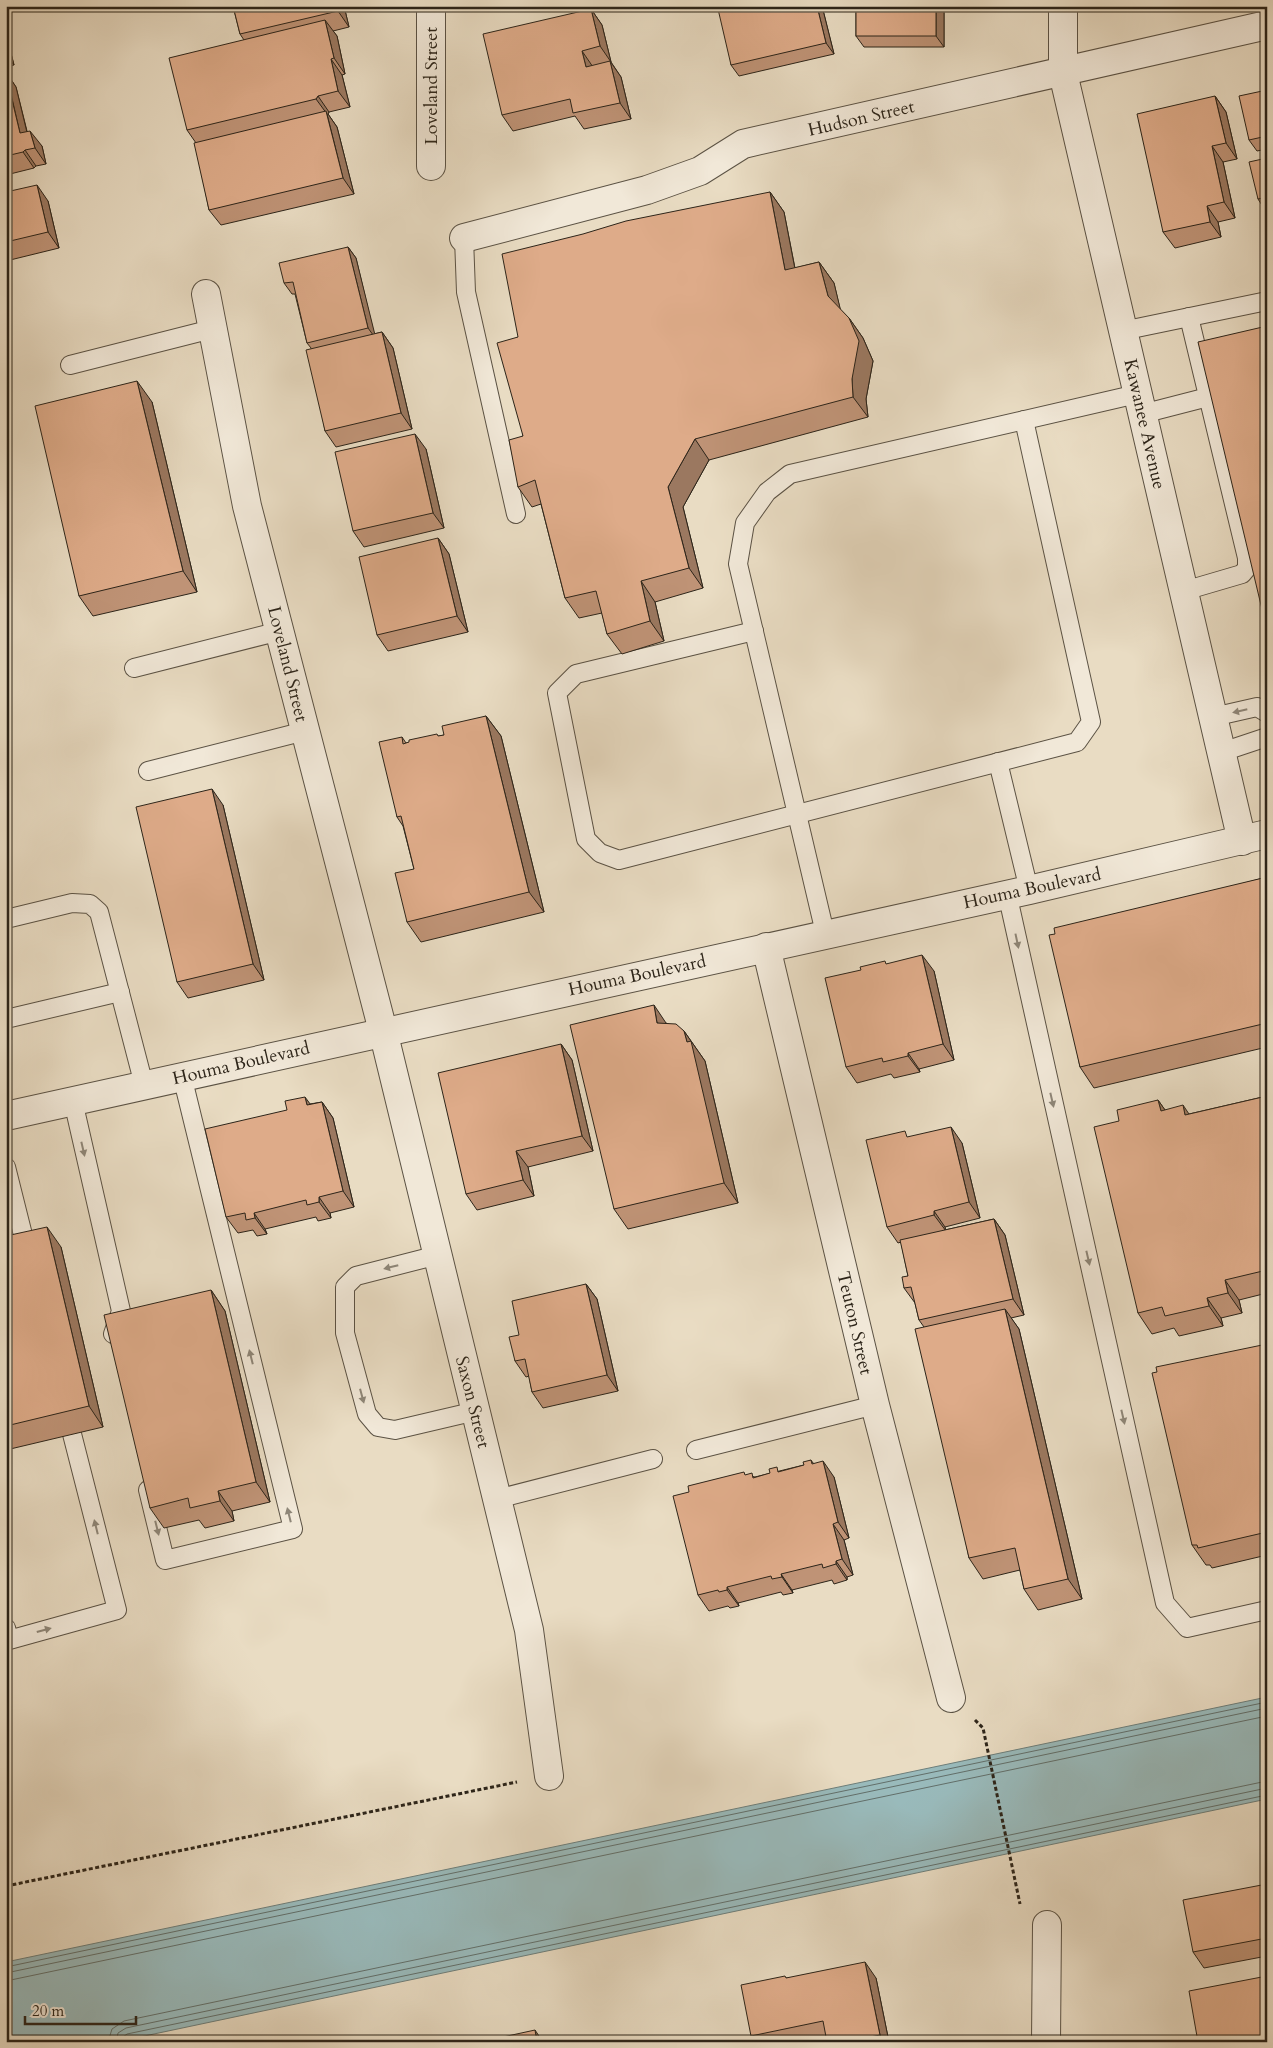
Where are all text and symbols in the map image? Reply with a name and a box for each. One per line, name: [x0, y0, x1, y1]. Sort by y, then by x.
street label: Loveland Street: [419, 27, 444, 145]
street label: Hudson Street: [805, 94, 917, 143]
street label: Kawanee Avenue: [1117, 356, 1172, 492]
street label: Loveland Street: [261, 604, 314, 725]
one-way arrow: [1233, 707, 1248, 715]
street label: Houma Boulevard: [961, 862, 1104, 915]
one-way arrow: [1014, 933, 1022, 949]
street label: Houma Boulevard: [566, 949, 709, 1002]
street label: Houma Boulevard: [170, 1035, 313, 1091]
one-way arrow: [1048, 1092, 1056, 1107]
one-way arrow: [80, 1141, 88, 1157]
one-way arrow: [1084, 1251, 1092, 1266]
one-way arrow: [383, 1264, 398, 1272]
street label: Teuton Street: [831, 1269, 879, 1377]
one-way arrow: [247, 1349, 255, 1364]
street label: Saxon Street: [449, 1354, 496, 1451]
one-way arrow: [358, 1388, 366, 1403]
one-way arrow: [1119, 1409, 1127, 1424]
one-way arrow: [285, 1507, 293, 1522]
one-way arrow: [92, 1519, 100, 1534]
one-way arrow: [153, 1520, 161, 1535]
one-way arrow: [37, 1626, 52, 1634]
scale bar: [25, 1993, 136, 2025]
text: 20 m: [32, 2001, 64, 2021]

